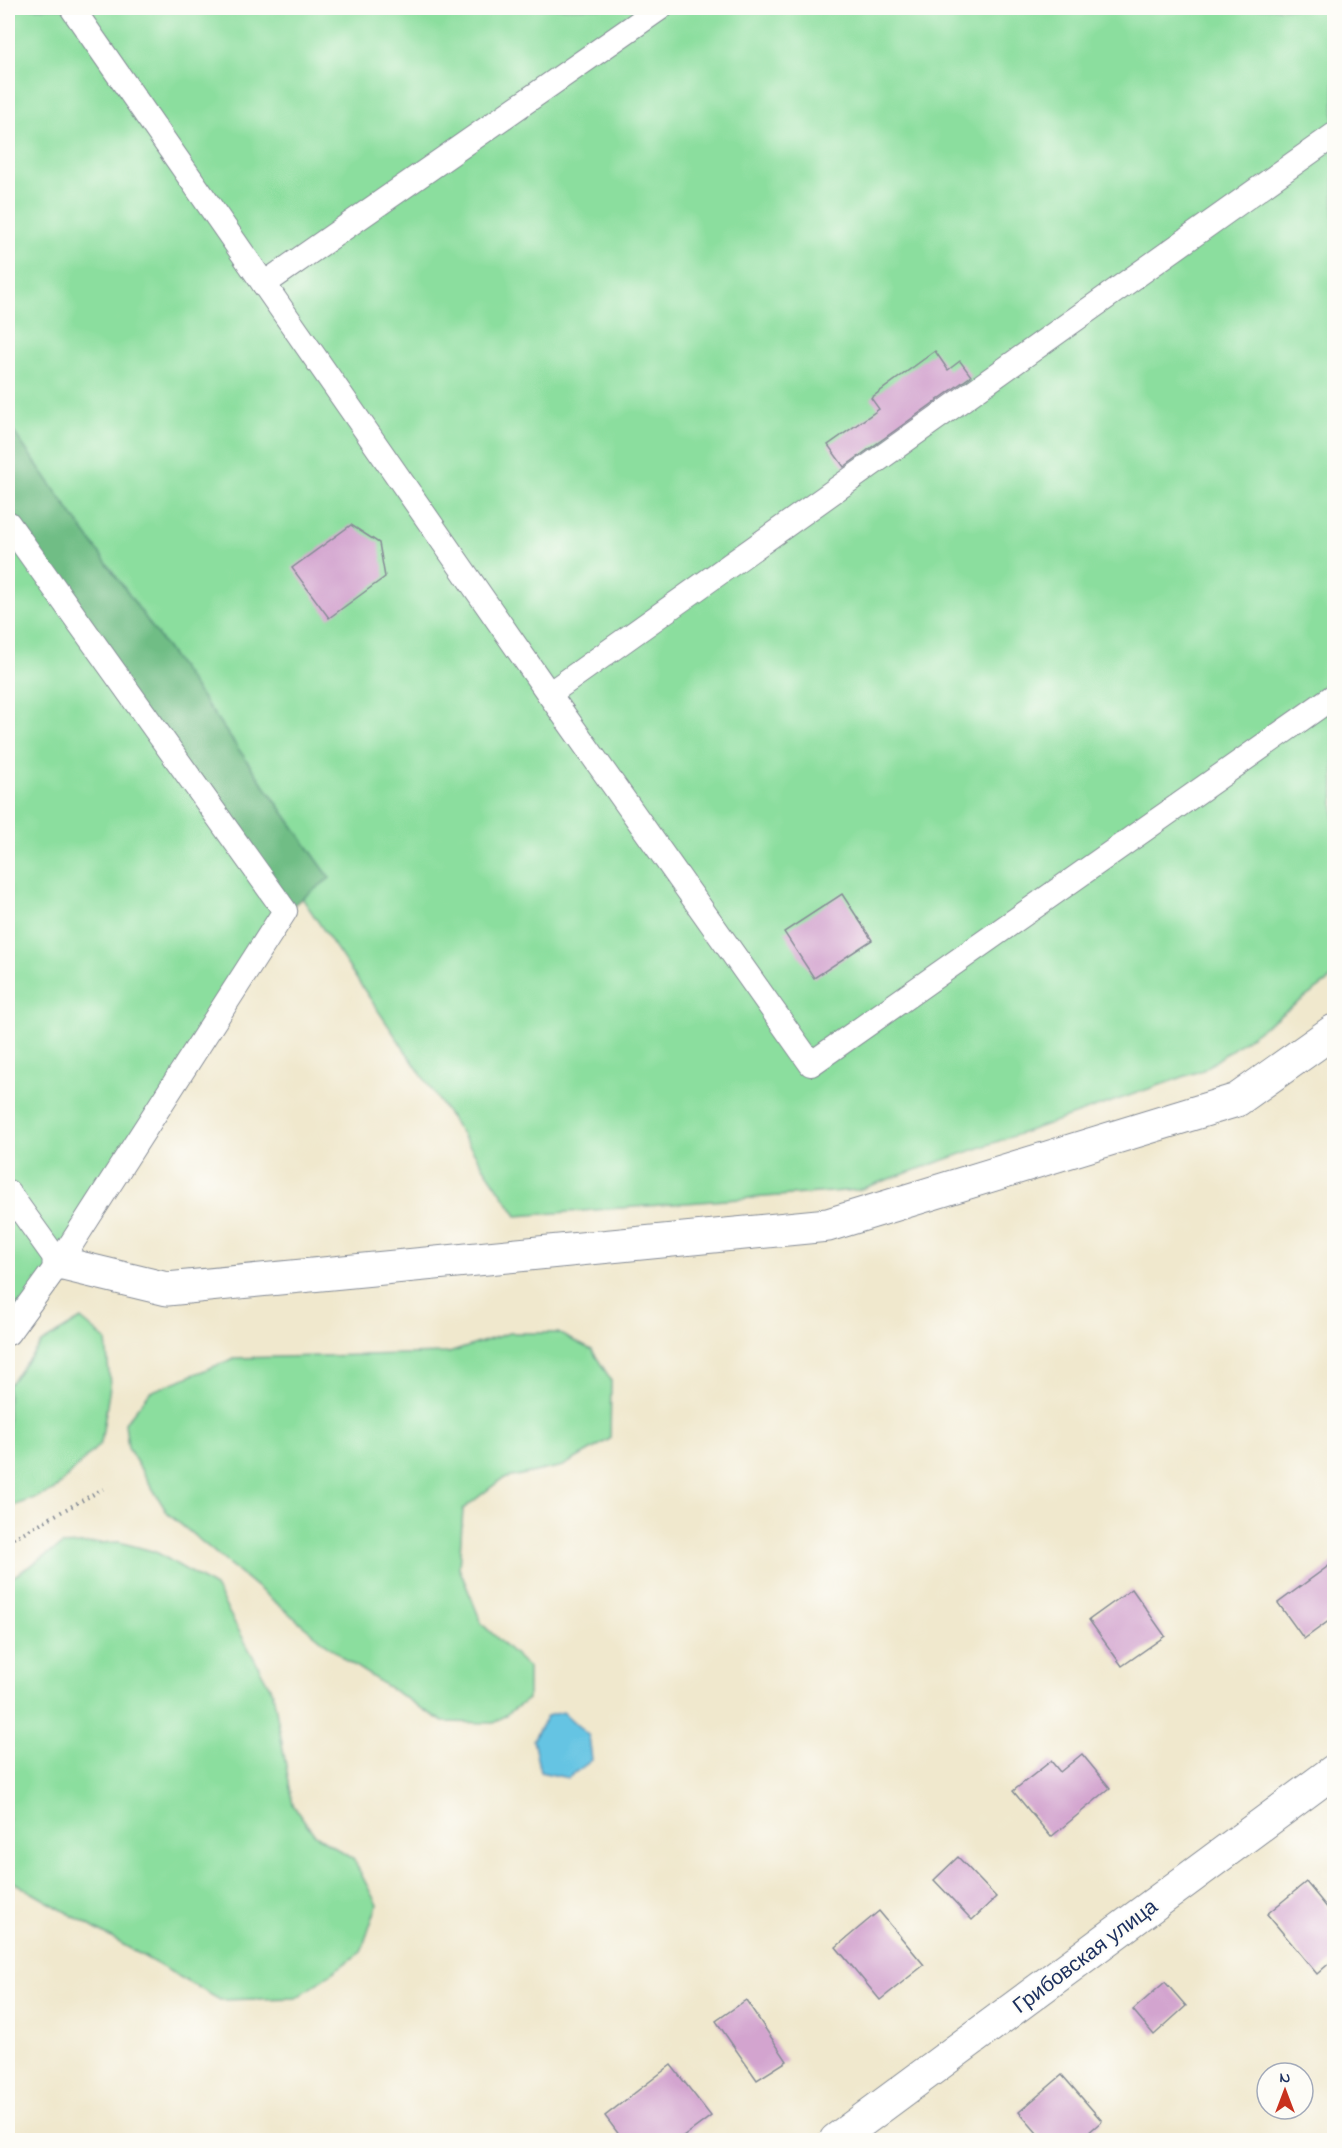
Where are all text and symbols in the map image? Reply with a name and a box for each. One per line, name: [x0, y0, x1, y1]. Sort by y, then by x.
street label: Грибовская улица: [1008, 1893, 1165, 2022]
north arrow: [1255, 2061, 1315, 2121]
text: N: [1280, 2066, 1291, 2090]

